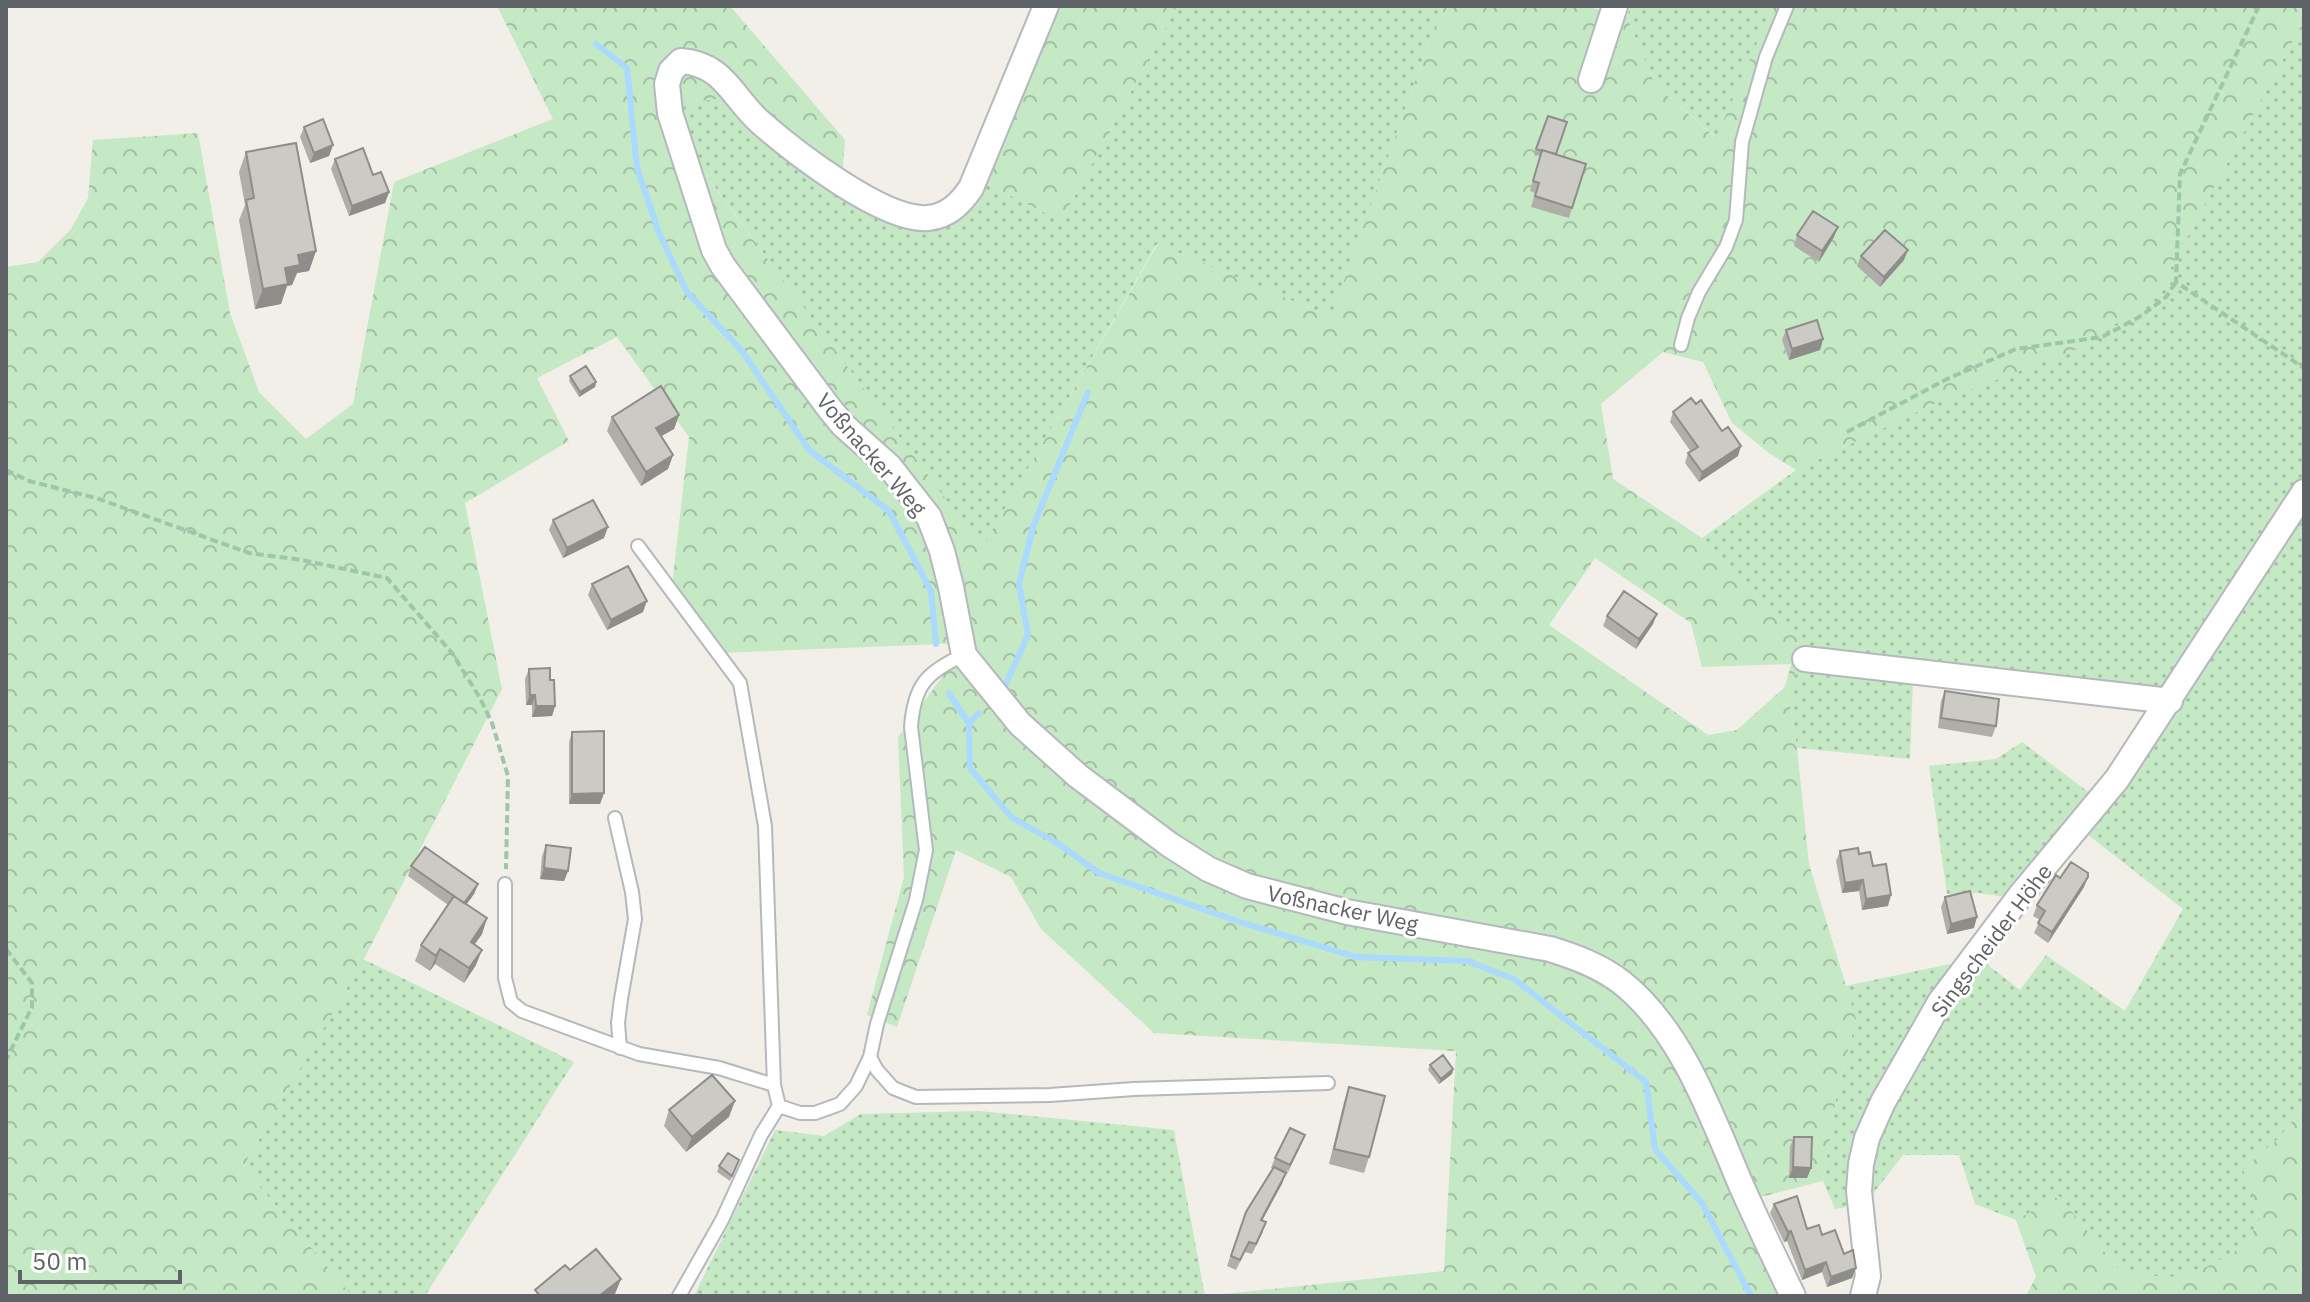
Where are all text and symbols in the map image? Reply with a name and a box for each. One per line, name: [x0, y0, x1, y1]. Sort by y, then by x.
street label: Voßnacker Weg: [811, 386, 934, 522]
street label: Singscheider Höhe: [1924, 857, 2058, 1023]
street label: Voßnacker Weg: [1265, 878, 1422, 938]
scale bar: [20, 1234, 180, 1284]
text: 50 m: [32, 1245, 87, 1277]

